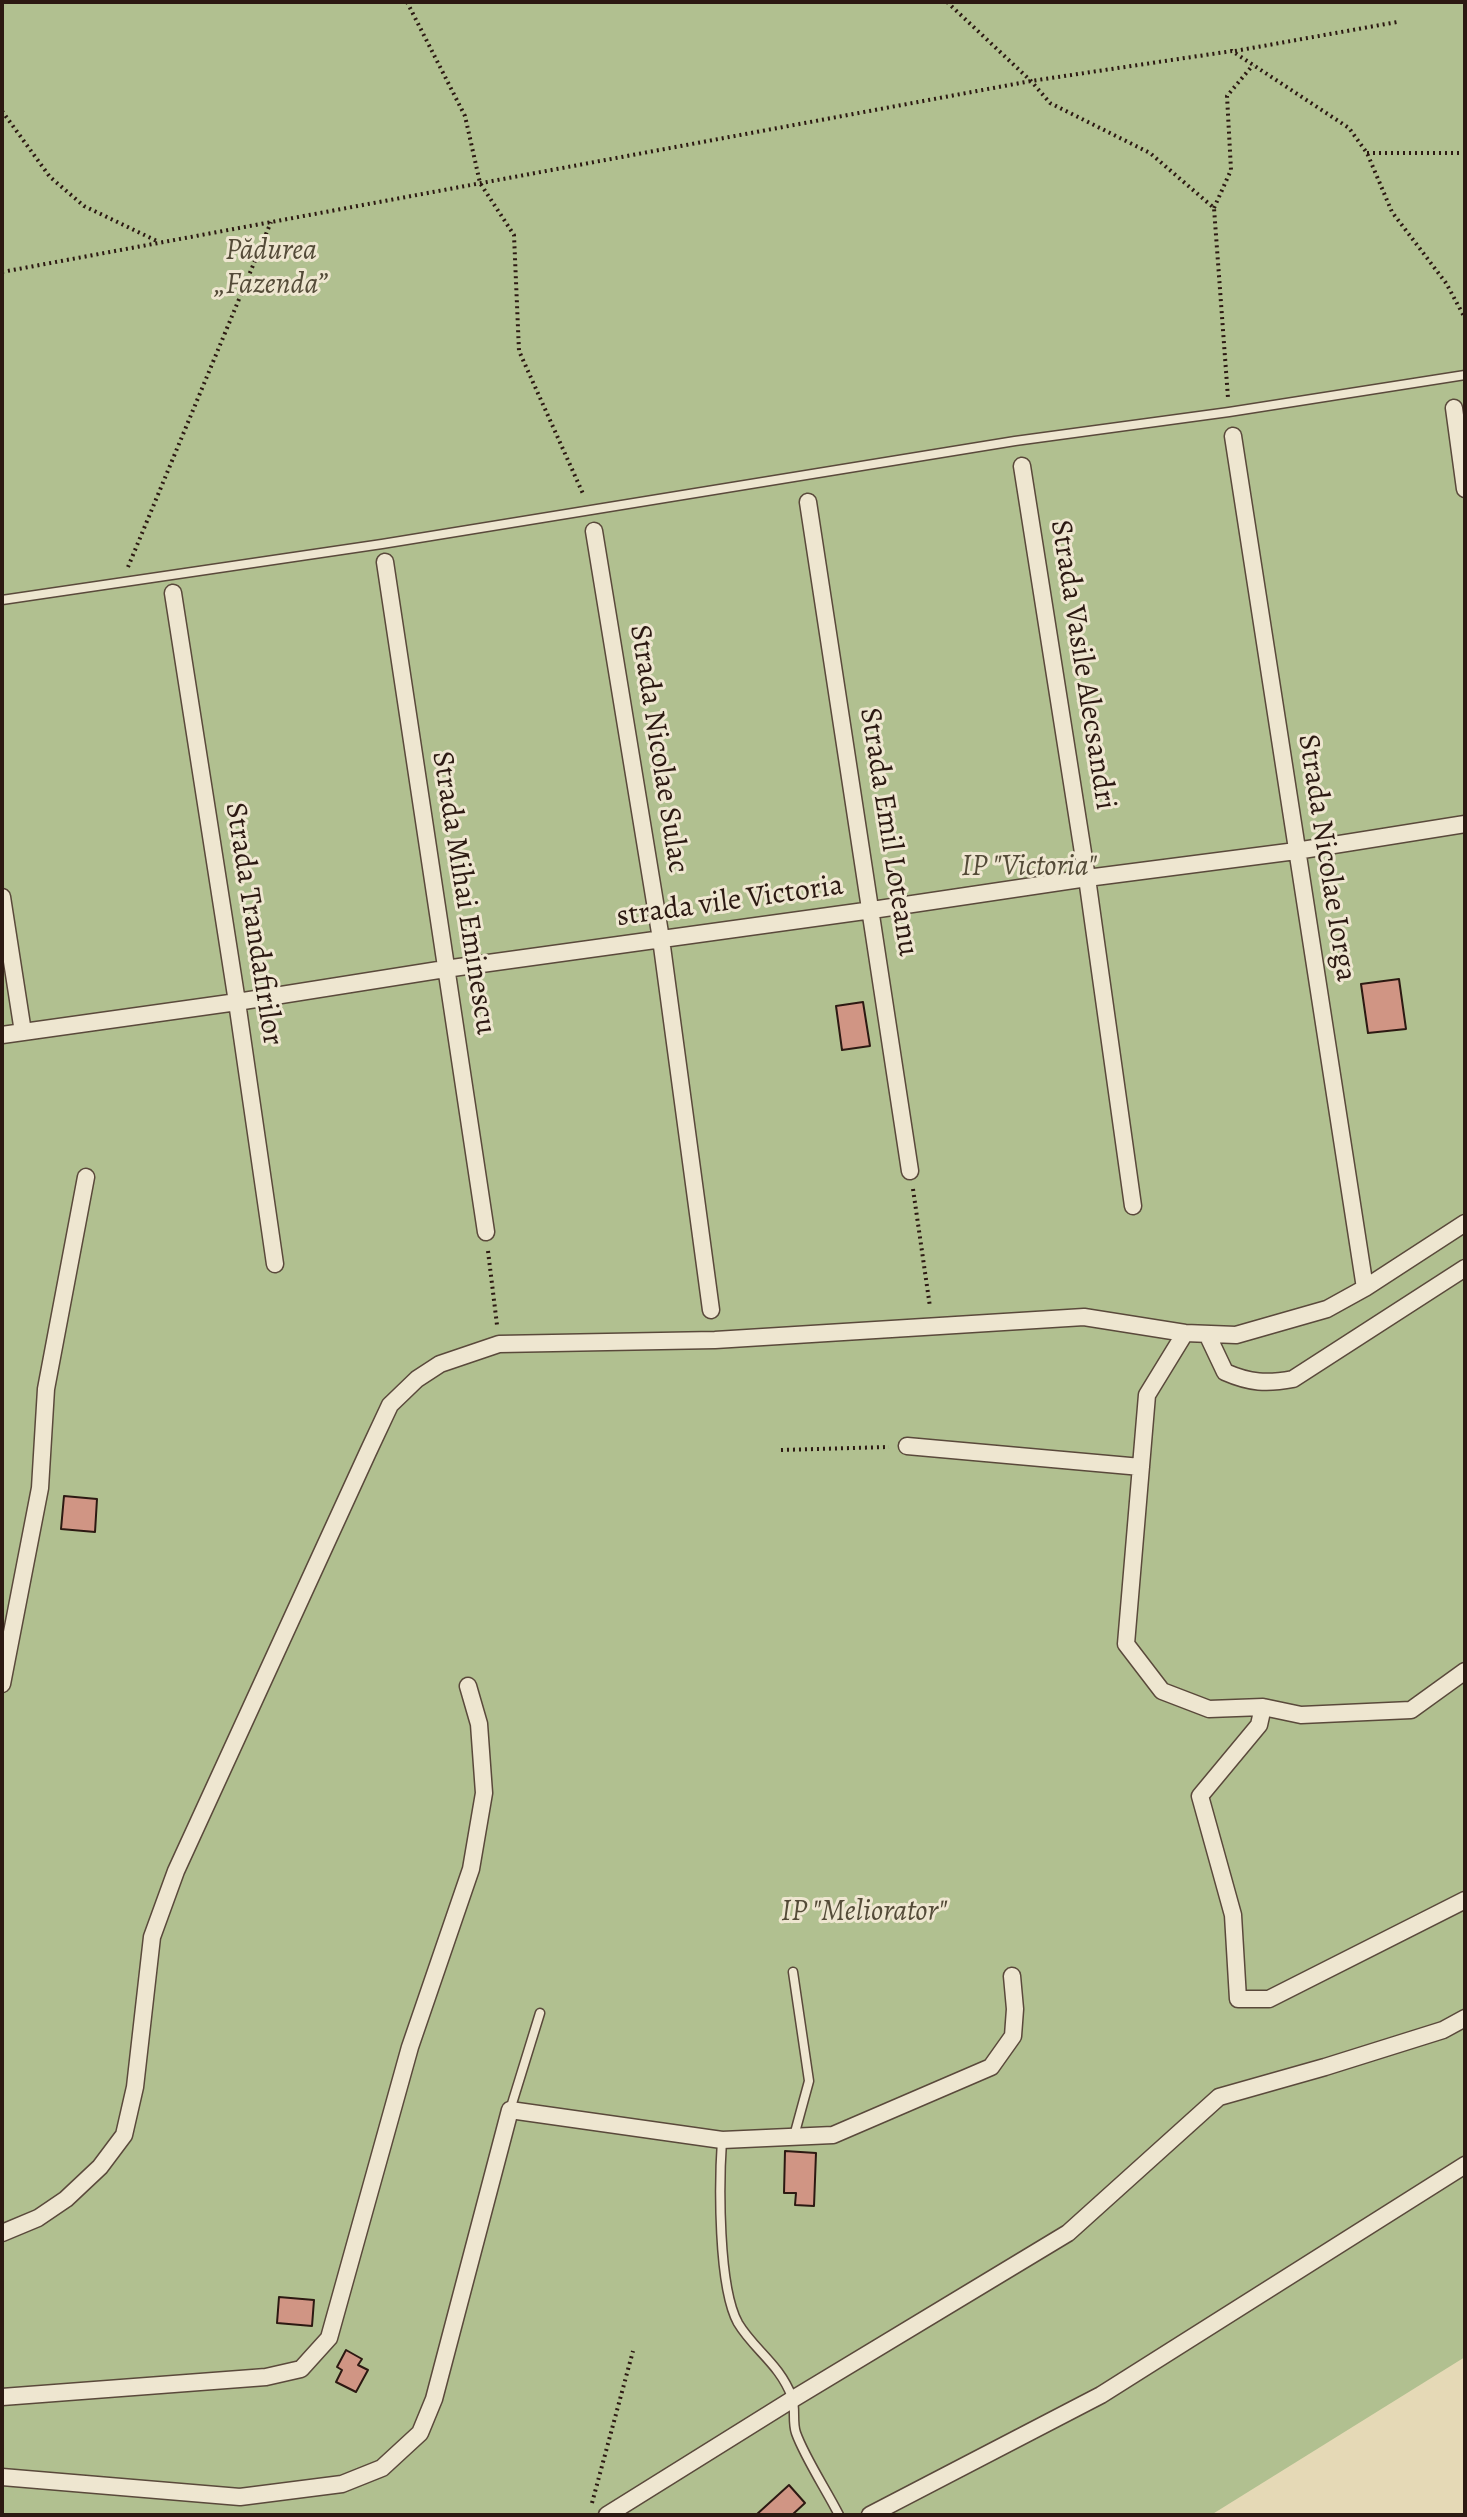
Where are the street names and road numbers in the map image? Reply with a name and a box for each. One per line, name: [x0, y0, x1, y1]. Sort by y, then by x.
street label: Strada Vasile Alecsandri: [1041, 517, 1123, 813]
street label: Strada Nicolae Sulac: [621, 622, 695, 876]
street label: Strada Emil Loteanu: [851, 705, 925, 959]
street label: Strada Nicolae Iorga: [1289, 732, 1363, 984]
street label: Strada Mihai Eminescu: [423, 749, 503, 1037]
street label: Strada Trandafirilor: [216, 800, 290, 1048]
street label: strada vile Victoria: [614, 868, 846, 936]

